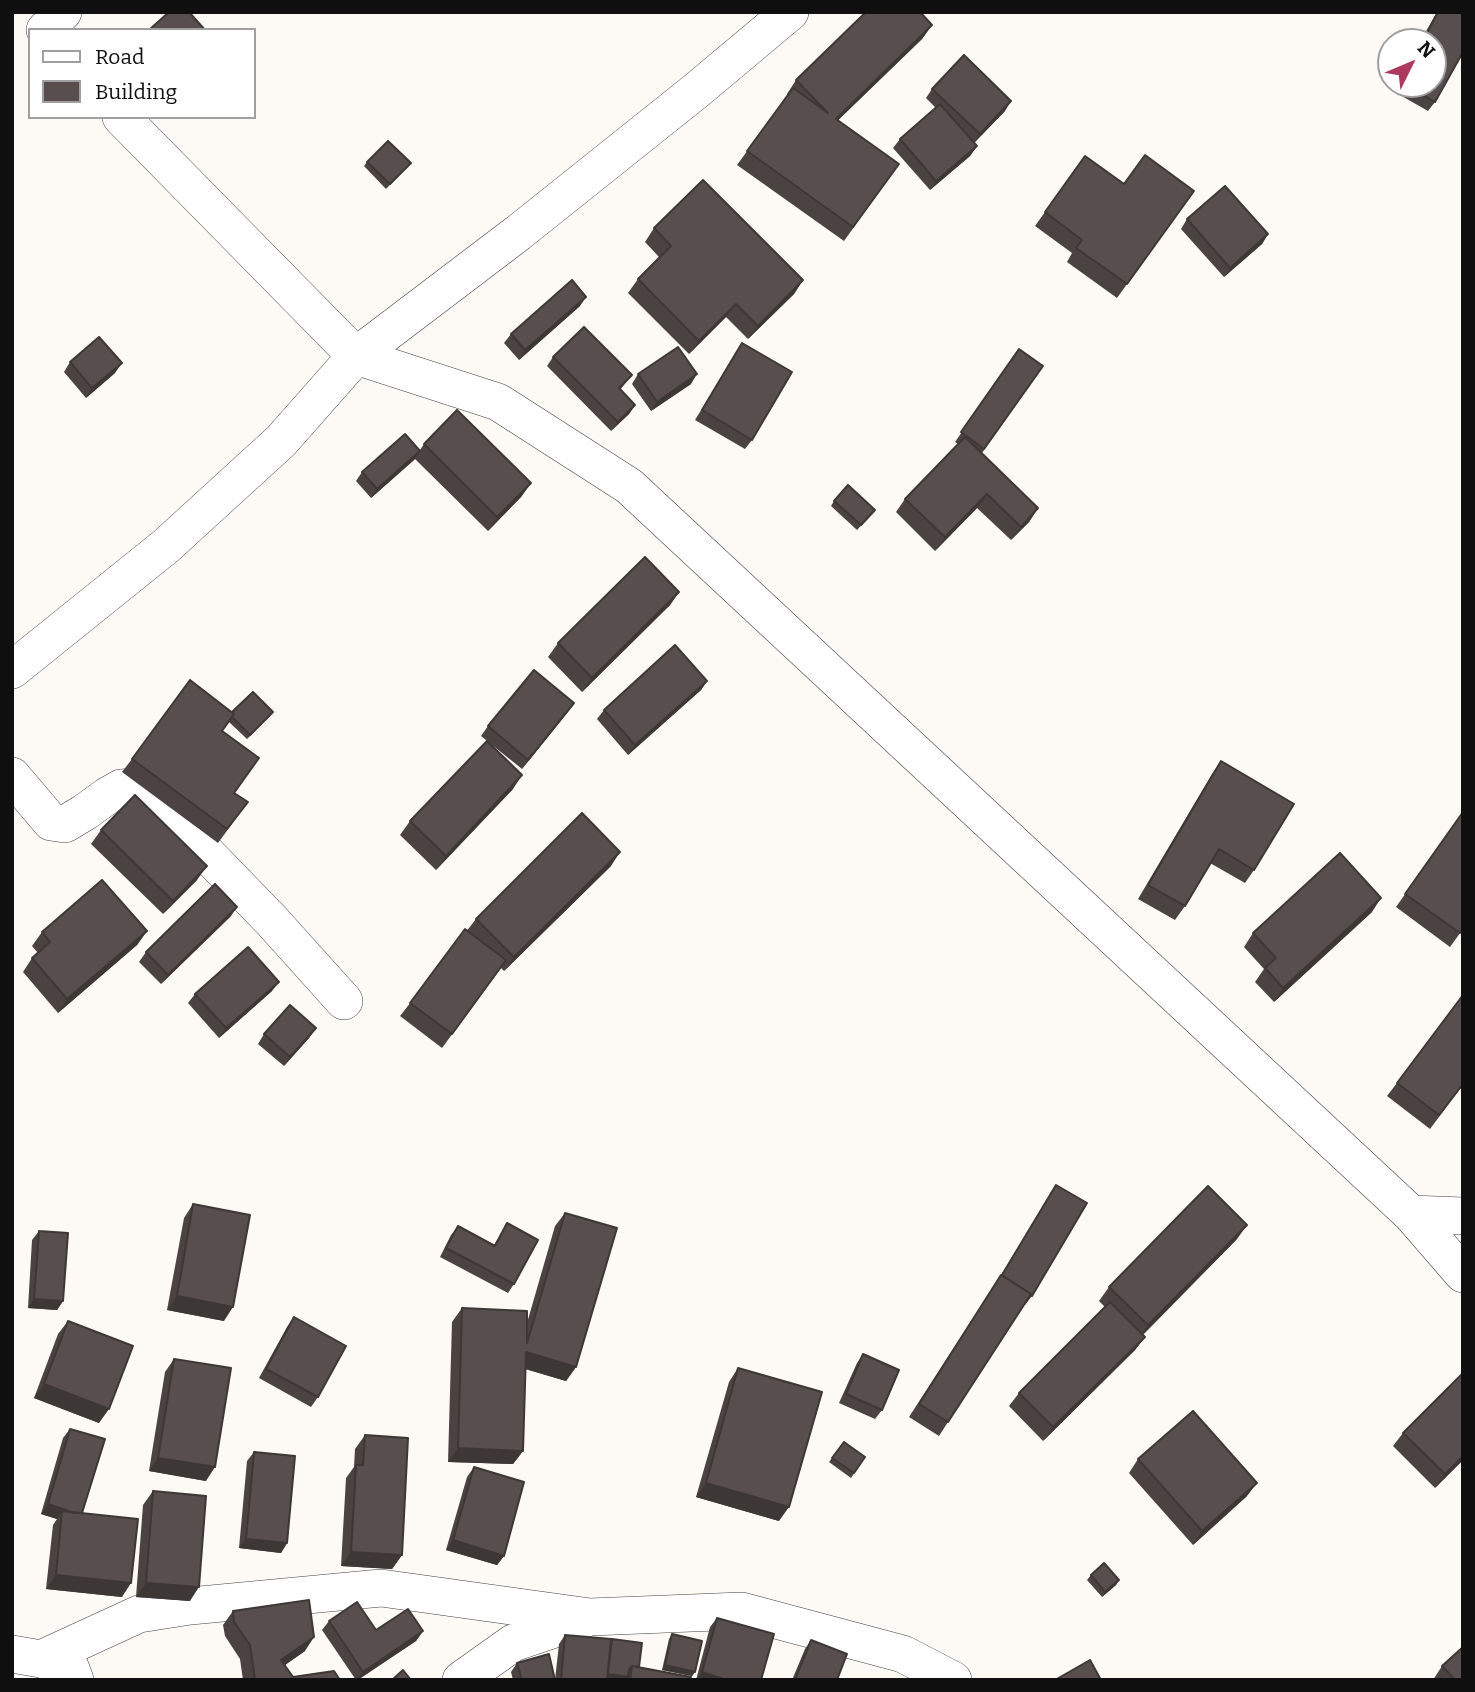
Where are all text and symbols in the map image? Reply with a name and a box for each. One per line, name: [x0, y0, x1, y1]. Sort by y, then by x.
legend: [28, 28, 256, 119]
north arrow: [1377, 28, 1447, 98]
text: N: [1413, 36, 1440, 63]
text: Road: [95, 44, 144, 70]
text: Building: [95, 79, 177, 105]

